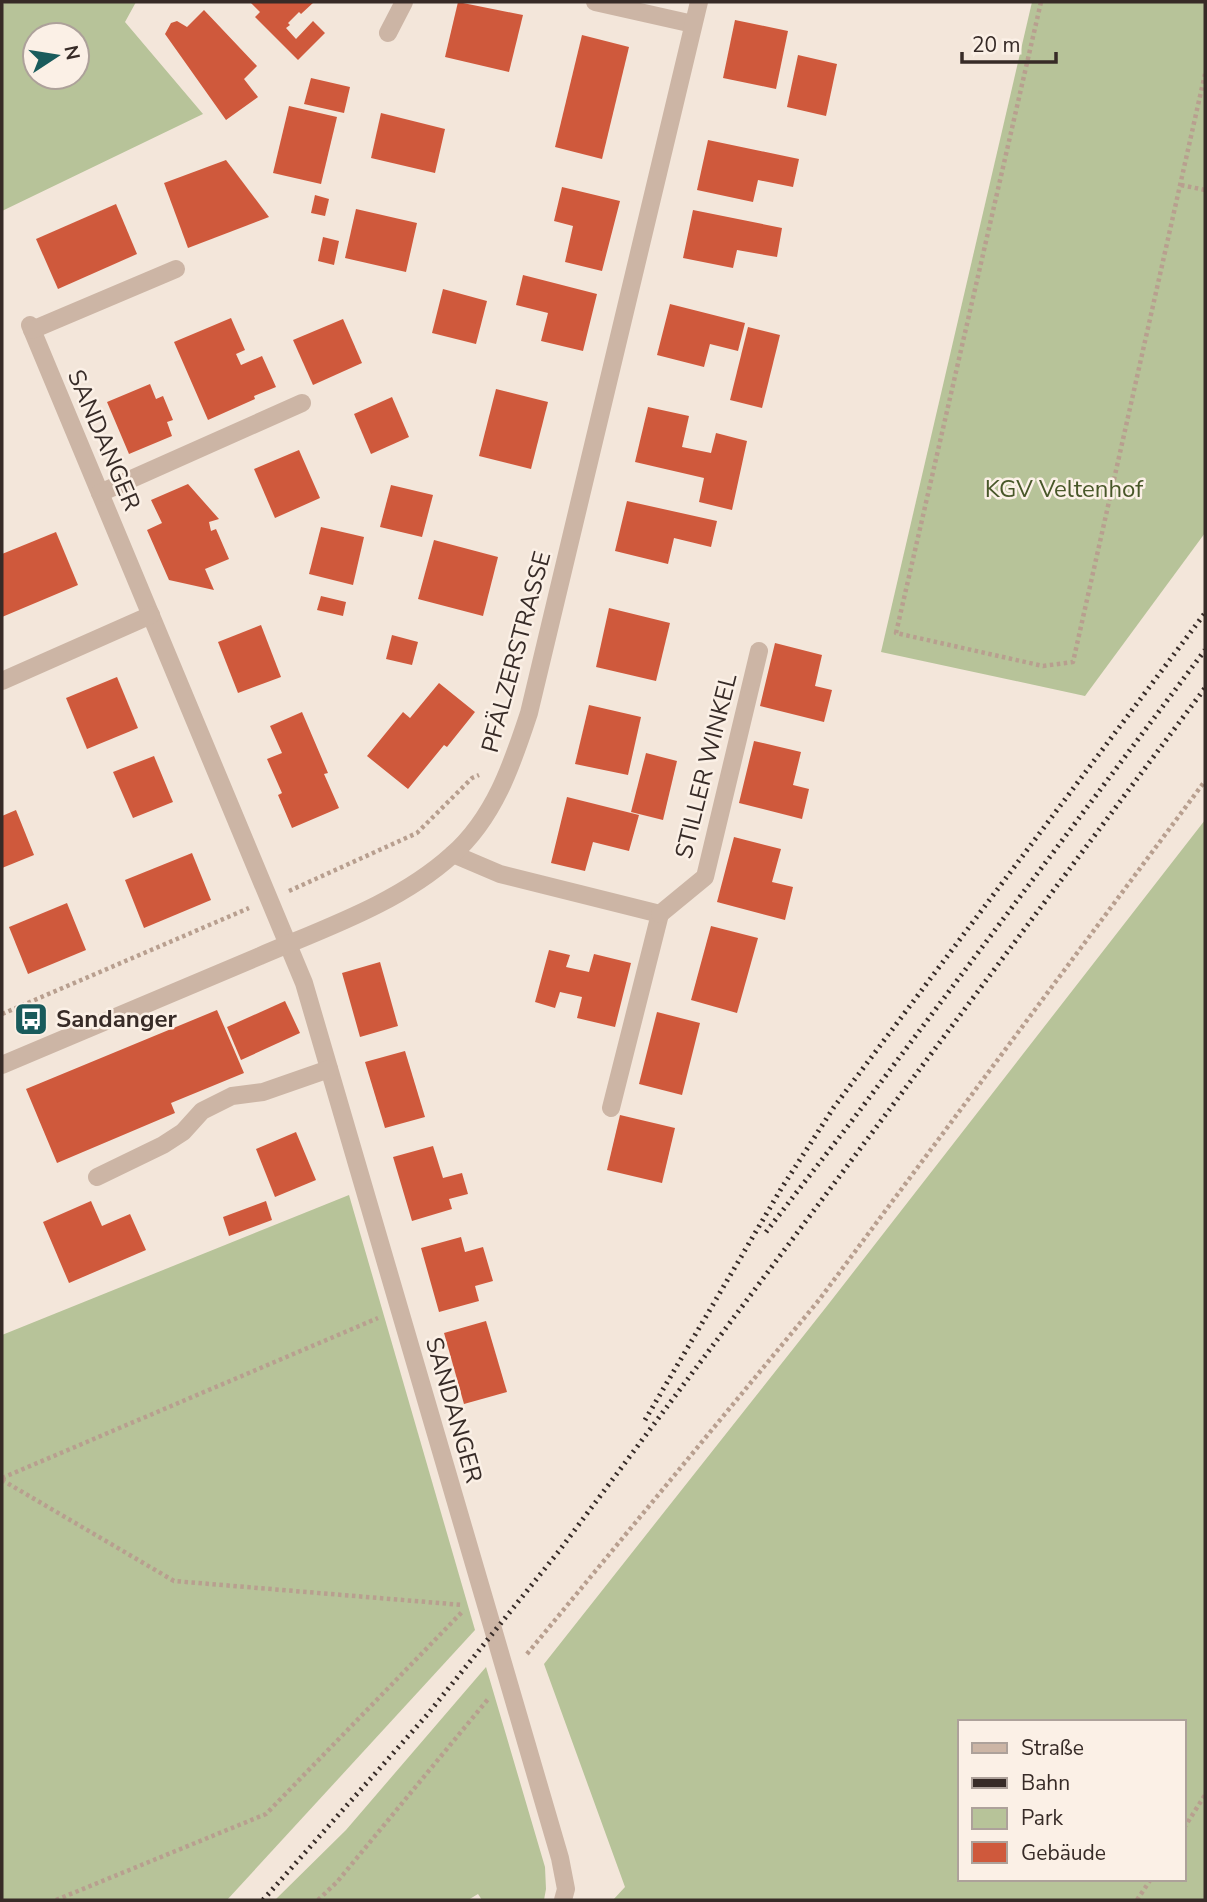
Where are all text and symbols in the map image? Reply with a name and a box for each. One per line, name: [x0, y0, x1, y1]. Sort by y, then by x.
north arrow: [21, 21, 91, 91]
scale bar: [962, 21, 1056, 65]
text: 20 m: [972, 31, 1021, 59]
text: N: [57, 43, 86, 62]
street label: SANDANGER: [60, 365, 148, 515]
park label: KGV Veltenhof: [985, 473, 1144, 505]
street label: PFÄLZERSTRASSE: [474, 548, 558, 756]
street label: STILLER WINKEL: [668, 670, 744, 862]
bus stop icon: Sandanger: [12, 1000, 50, 1038]
place label: Sandanger: [56, 1003, 177, 1035]
street label: SANDANGER: [418, 1333, 490, 1487]
legend: [958, 1720, 1186, 1881]
text: Straße: [1021, 1734, 1084, 1762]
text: Bahn: [1021, 1769, 1070, 1797]
text: Park: [1021, 1804, 1063, 1832]
text: Gebäude: [1021, 1839, 1106, 1867]

